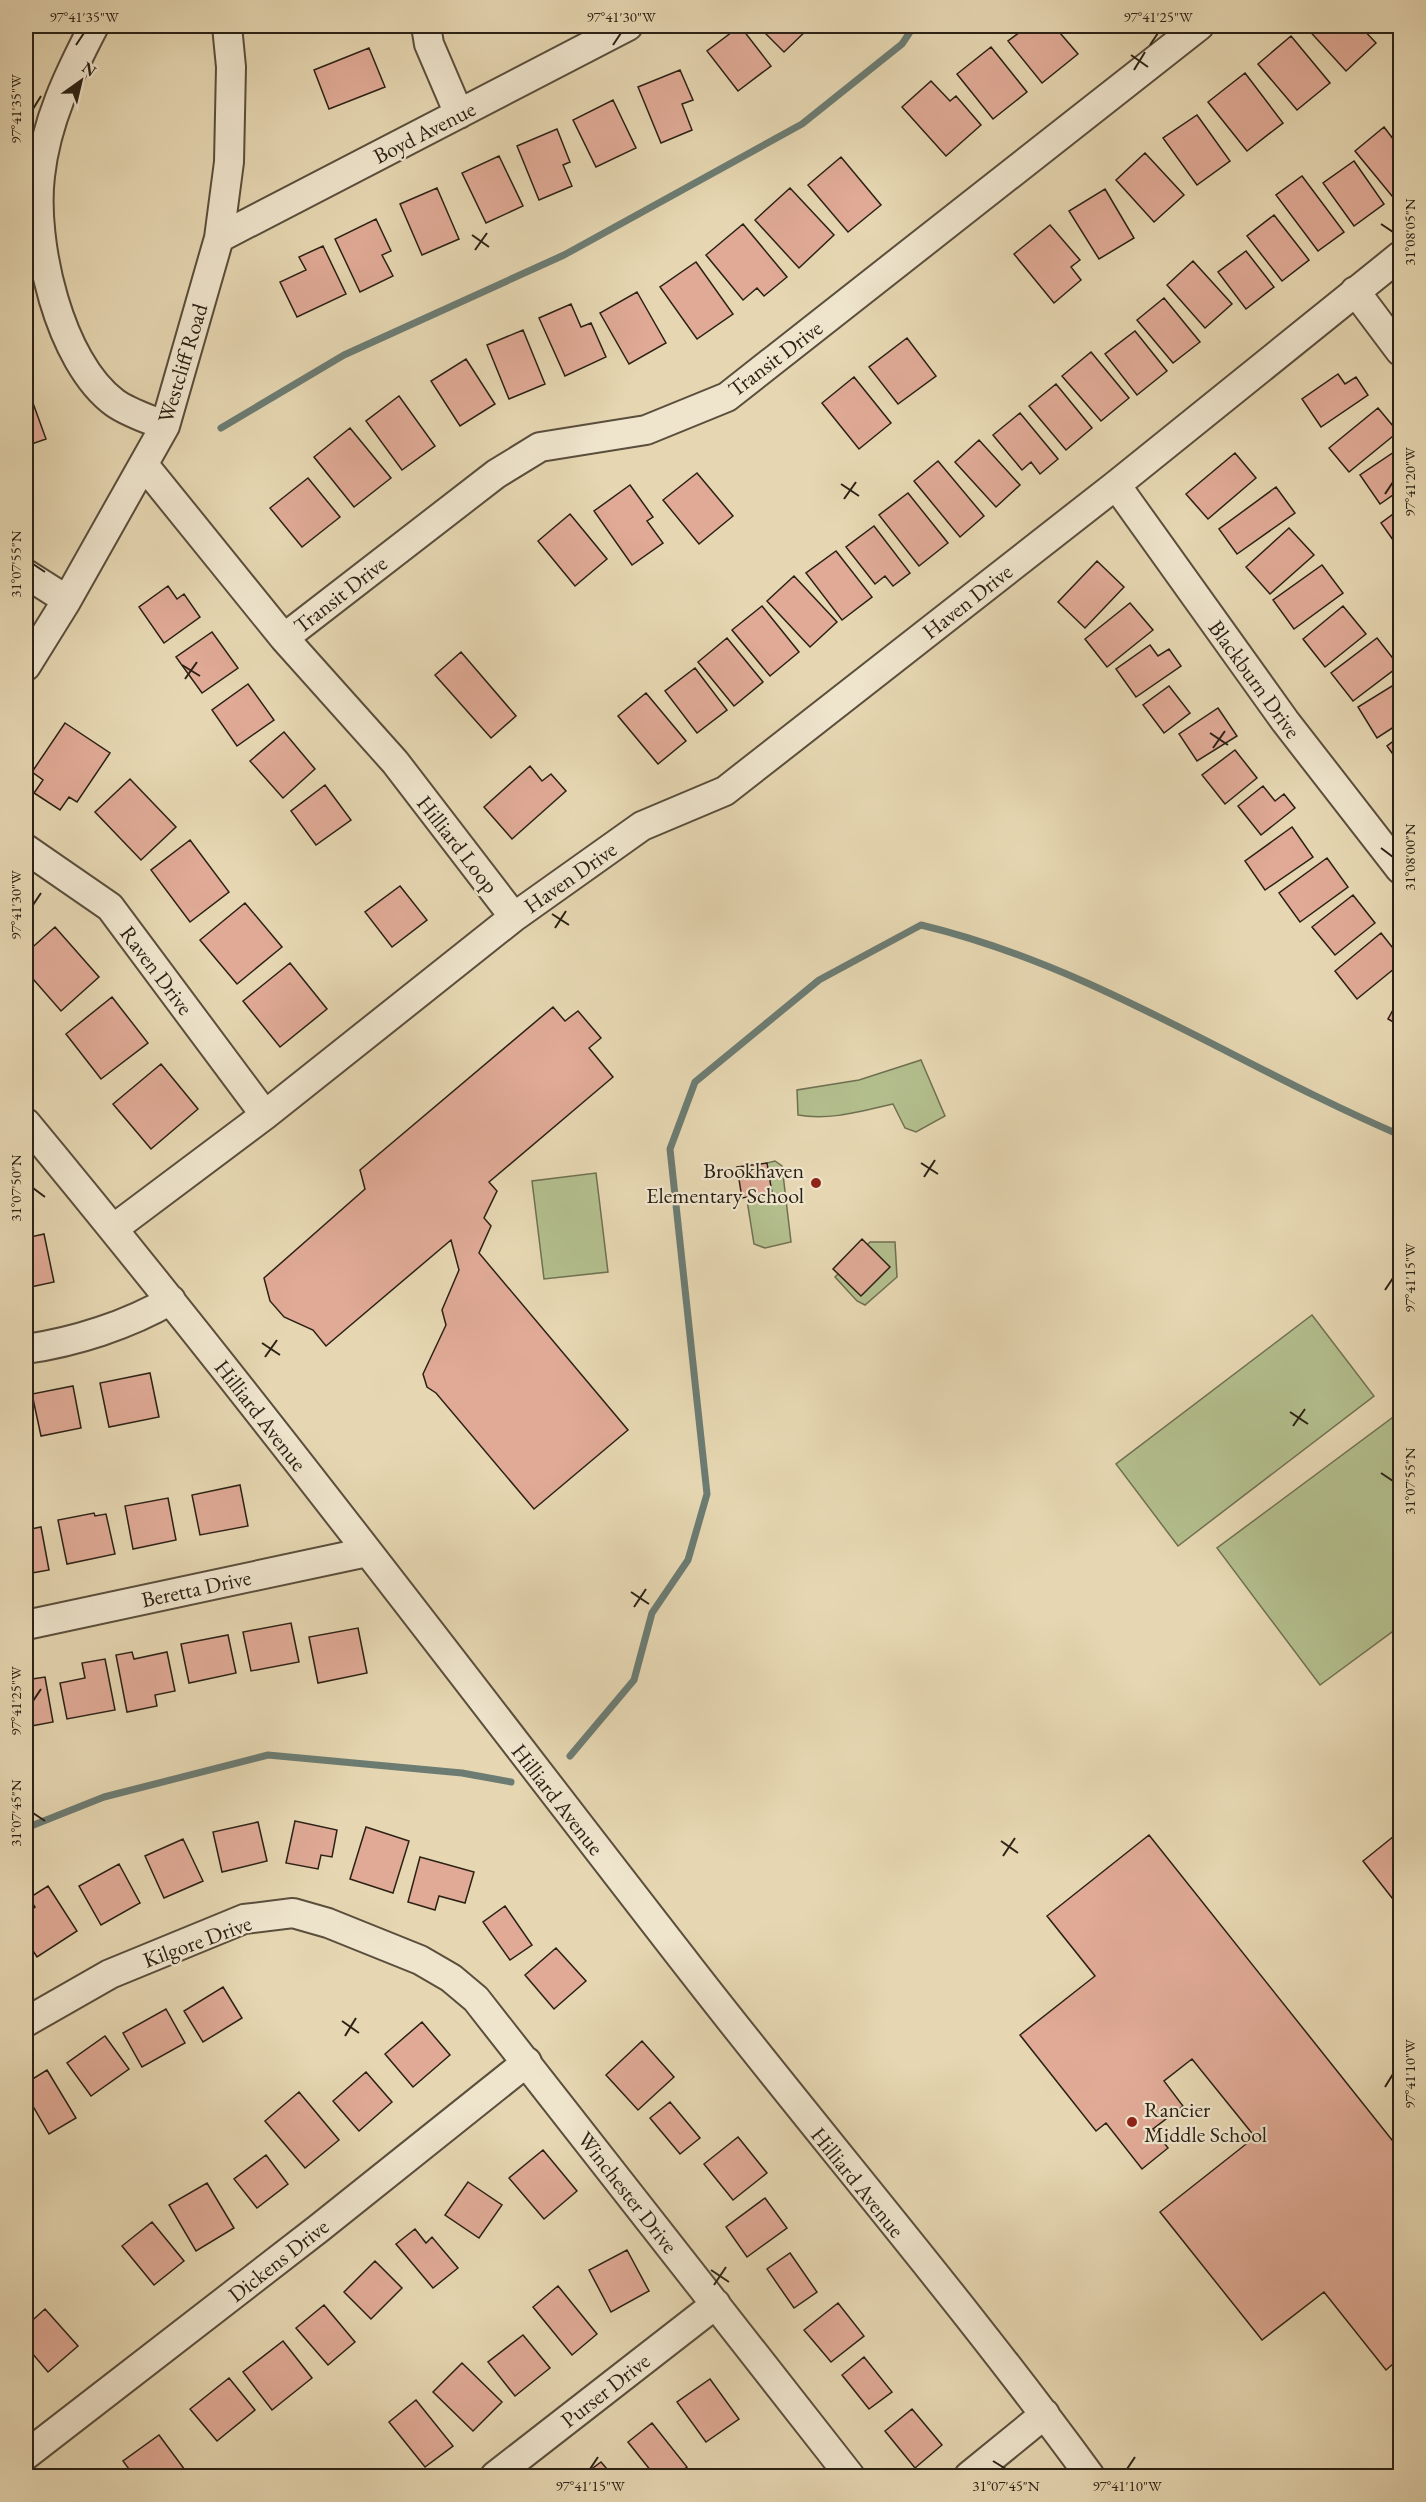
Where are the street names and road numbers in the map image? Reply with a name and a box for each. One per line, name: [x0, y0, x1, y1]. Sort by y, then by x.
street label: Boyd Avenue: [368, 94, 481, 171]
street label: Westcliff Road: [151, 299, 215, 426]
street label: Transit Drive: [722, 313, 829, 403]
street label: Transit Drive: [288, 549, 393, 640]
street label: Haven Drive: [916, 557, 1019, 646]
street label: Blackburn Drive: [1202, 614, 1308, 745]
street label: Hilliard Loop: [410, 789, 505, 899]
street label: Haven Drive: [518, 835, 623, 920]
street label: Raven Drive: [114, 920, 200, 1021]
street label: Hilliard Avenue: [208, 1354, 314, 1477]
street label: Beretta Drive: [139, 1563, 254, 1614]
street label: Hilliard Avenue: [505, 1738, 611, 1861]
street label: Kilgore Drive: [139, 1908, 256, 1974]
street label: Hilliard Avenue: [804, 2121, 911, 2244]
street label: Winchester Drive: [571, 2125, 685, 2259]
street label: Dickens Drive: [222, 2212, 335, 2309]
street label: Purser Drive: [555, 2346, 656, 2434]

